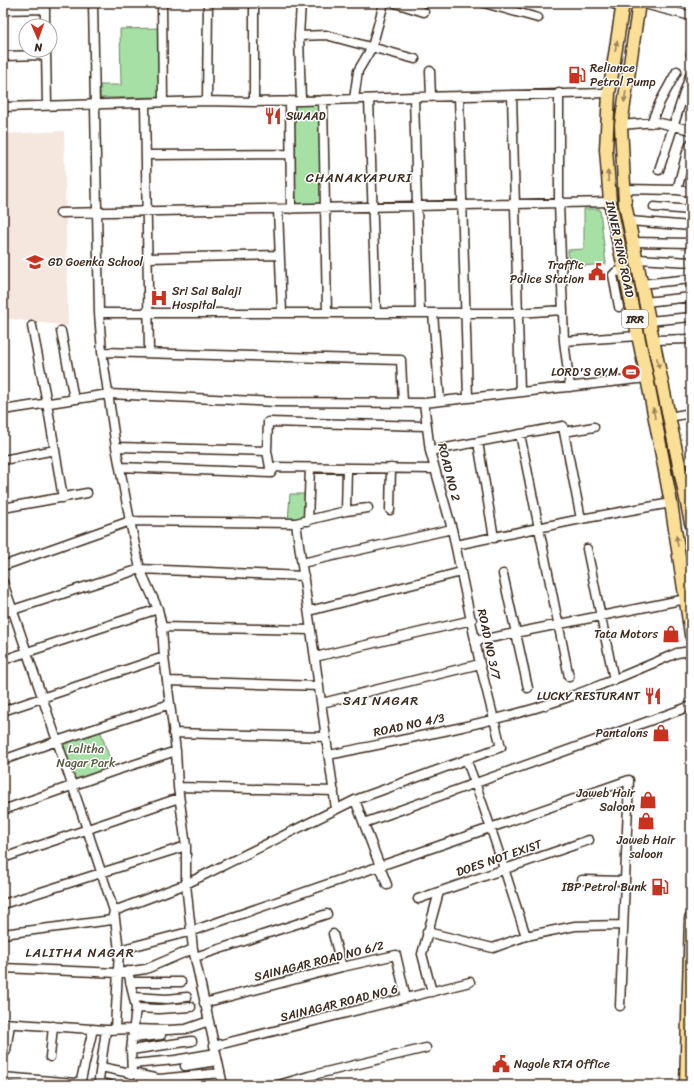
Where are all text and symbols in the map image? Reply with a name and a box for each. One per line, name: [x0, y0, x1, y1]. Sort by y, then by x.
north arrow: [18, 18, 58, 58]
text: N: [34, 38, 43, 57]
one-way arrow: [613, 40, 619, 52]
place label: Reliance Petrol Pump: [590, 57, 656, 93]
fuel station icon: Reliance Petrol Pump: [567, 65, 587, 85]
one-way arrow: [622, 91, 628, 103]
place label: SWAAD: [286, 105, 326, 127]
restaurant icon: SWAAD: [263, 106, 283, 126]
district label: CHANAKYAPURI: [306, 166, 412, 189]
one-way arrow: [605, 169, 611, 182]
street label: INNER RING ROAD: [599, 198, 641, 300]
place label: GD Goenka School: [48, 251, 144, 273]
school or university icon: GD Goenka School: [25, 252, 45, 272]
place label: Traffic Police Station: [510, 254, 585, 290]
public building icon: Traffic Police Station: [587, 262, 607, 282]
place label: Sri Sai Balaji Hospital: [172, 280, 242, 316]
hospital icon: Sri Sai Balaji Hospital: [149, 288, 169, 308]
road number: IRR: [622, 310, 648, 328]
one-way arrow: [655, 357, 661, 370]
place label: LORD'S GYM: [551, 361, 618, 383]
sports icon: LORD'S GYM: [621, 362, 641, 382]
one-way arrow: [651, 407, 657, 419]
street label: ROAD NO 2: [431, 441, 467, 504]
one-way arrow: [674, 535, 680, 547]
street label: ROAD NO 3/7: [471, 607, 507, 683]
place label: Tata Motors: [594, 623, 658, 645]
shop icon: Tata Motors: [661, 624, 681, 644]
place label: LUCKY RESTURANT: [537, 685, 641, 707]
restaurant icon: LUCKY RESTURANT: [643, 686, 663, 706]
district label: SAI NAGAR: [343, 689, 419, 712]
street label: ROAD NO 4/3: [371, 707, 447, 743]
place label: Pantalons: [596, 722, 648, 744]
shop icon: Pantalons: [651, 723, 671, 743]
park label: Lalitha Nagar Park: [57, 738, 116, 774]
place label: Jaweb Hair Saloon: [576, 782, 636, 818]
shop icon: Jaweb Hair Saloon: [638, 790, 658, 810]
shop icon: Jaweb Hair saloon: [636, 811, 656, 831]
place label: Jaweb Hair saloon: [616, 829, 676, 865]
street label: DOES NOT EXIST: [453, 833, 546, 883]
place label: IBP Petrol Bunk: [561, 876, 648, 898]
fuel station icon: IBP Petrol Bunk: [650, 877, 670, 897]
street label: SAINAGAR ROAD NO 6/2: [252, 934, 386, 988]
district label: LALITHA NAGAR: [25, 941, 135, 964]
street label: SAINAGAR ROAD NO 6: [278, 978, 400, 1028]
place label: Nagole RTA Office: [514, 1053, 610, 1075]
public building icon: Nagole RTA Office: [491, 1054, 511, 1074]

